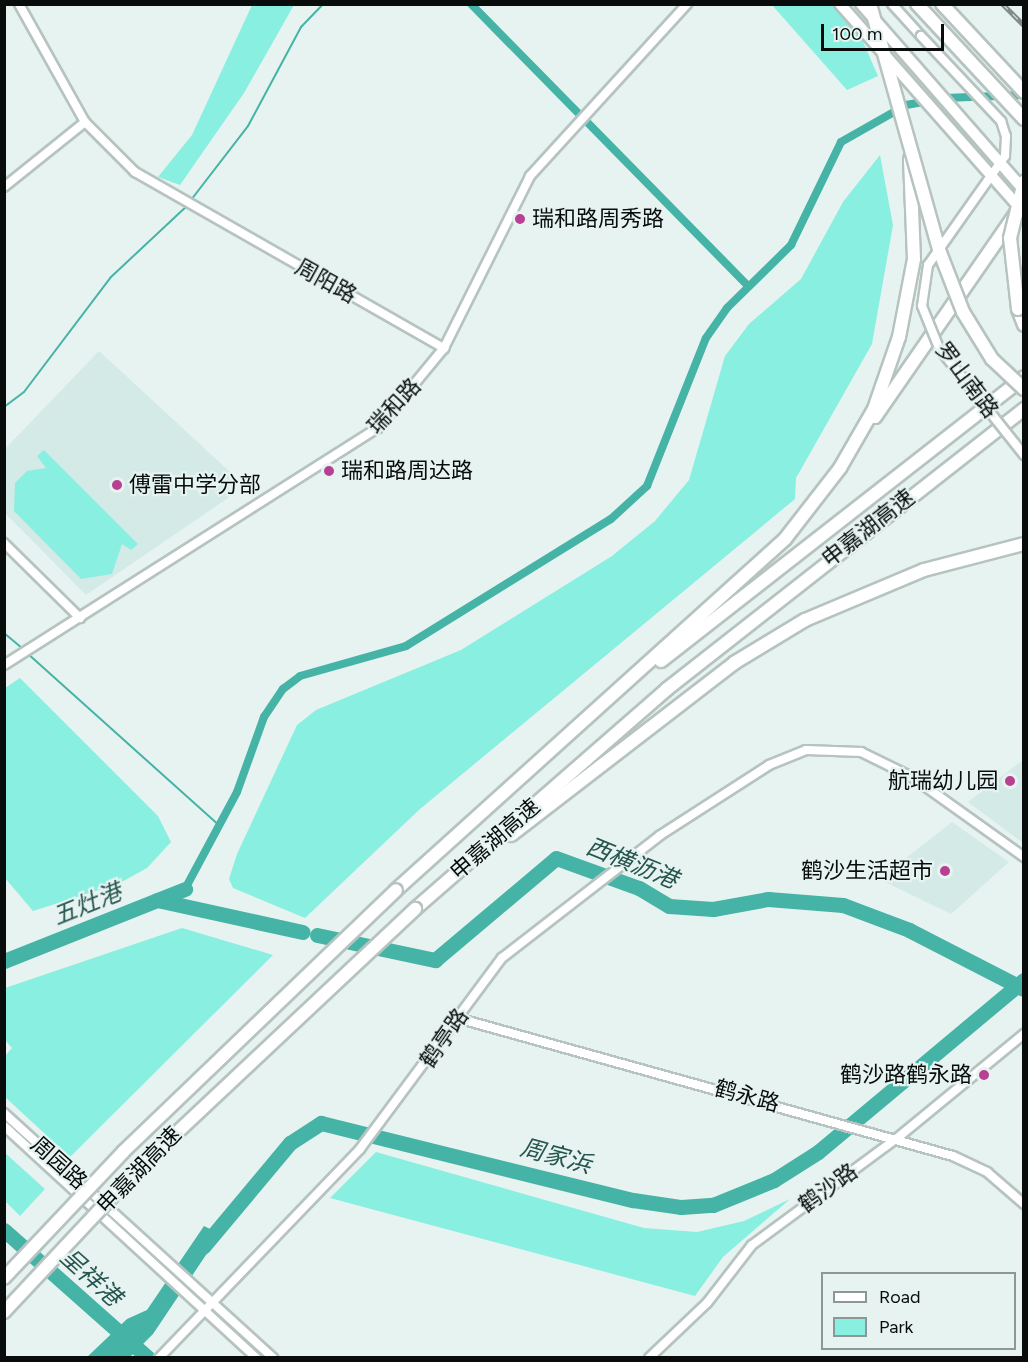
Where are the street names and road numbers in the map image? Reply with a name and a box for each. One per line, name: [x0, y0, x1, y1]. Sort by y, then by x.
street label: 周阳路: [291, 253, 361, 309]
street label: 罗山南路: [930, 337, 1004, 423]
street label: 瑞和路: [362, 373, 426, 439]
street label: 申嘉湖高速: [817, 484, 919, 572]
street label: 申嘉湖高速: [445, 793, 545, 885]
street label: 鹤亭路: [414, 1003, 474, 1073]
street label: 鹤永路: [712, 1075, 782, 1117]
street label: 申嘉湖高速: [91, 1121, 187, 1219]
street label: 周园路: [26, 1131, 92, 1195]
street label: 鹤沙路: [794, 1158, 862, 1218]

